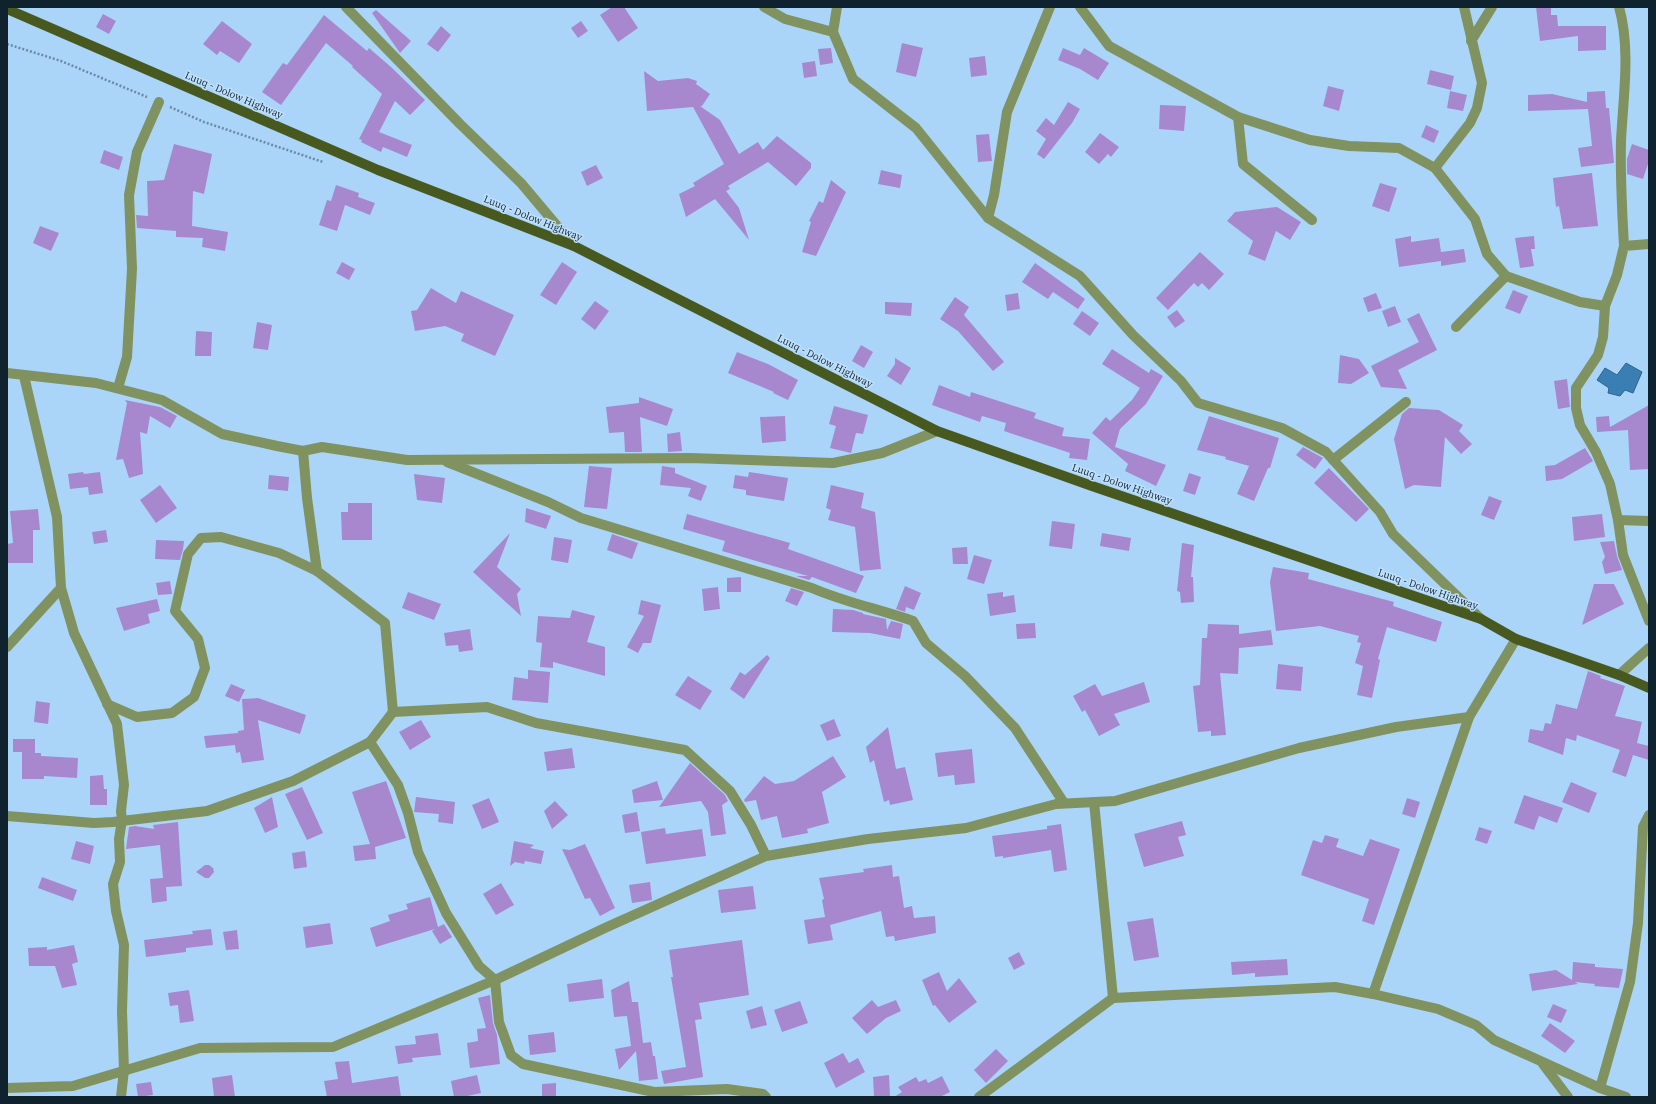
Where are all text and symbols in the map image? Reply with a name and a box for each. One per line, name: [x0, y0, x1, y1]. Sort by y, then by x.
street label: Luuq - Dolow Highway: [183, 68, 286, 122]
street label: Luuq - Dolow Highway: [482, 192, 585, 244]
street label: Luuq - Dolow Highway: [775, 331, 875, 391]
street label: Luuq - Dolow Highway: [1070, 461, 1174, 507]
street label: Luuq - Dolow Highway: [1376, 566, 1480, 612]

